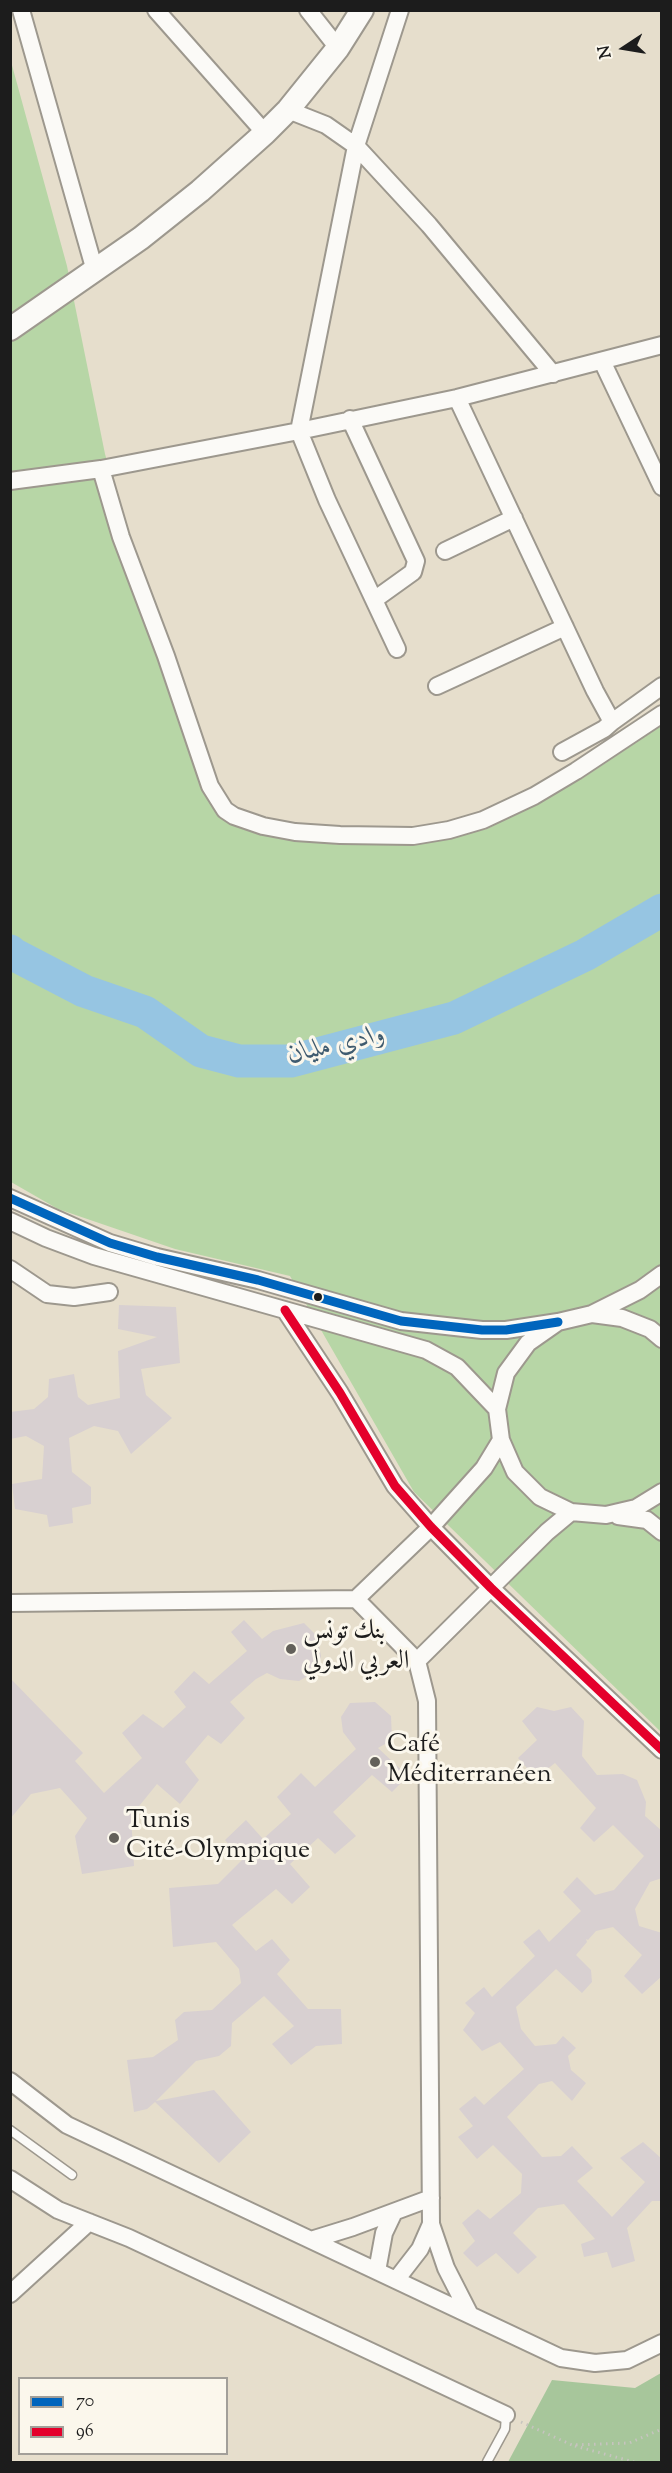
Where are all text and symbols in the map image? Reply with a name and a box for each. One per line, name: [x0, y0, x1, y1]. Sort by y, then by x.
north arrow: [594, 18, 654, 78]
text: N: [593, 43, 618, 60]
water label: وادي مليان: [285, 1020, 389, 1074]
unlabelled marker: [312, 1291, 324, 1303]
place label: بنك تونس العربي الدولي: [303, 1618, 409, 1679]
marker: بنك تونس العربي الدولي: [284, 1642, 298, 1656]
place label: Café Méditerranéen: [387, 1731, 552, 1792]
marker: Café Méditerranéen: [368, 1755, 382, 1769]
place label: Tunis Cité-Olympique: [126, 1807, 310, 1868]
marker: Tunis Cité-Olympique: [107, 1831, 121, 1845]
legend: [18, 2377, 228, 2455]
text: 70: [76, 2389, 94, 2415]
text: 96: [76, 2419, 94, 2445]

